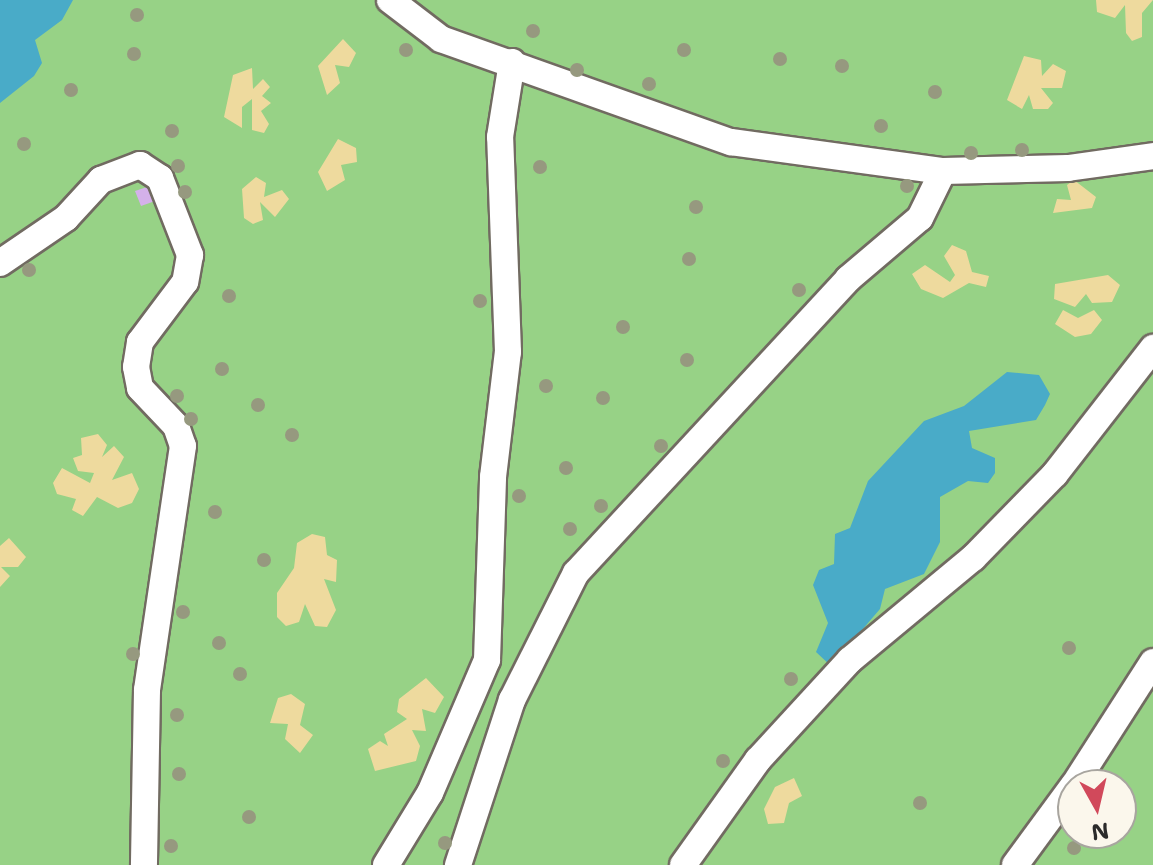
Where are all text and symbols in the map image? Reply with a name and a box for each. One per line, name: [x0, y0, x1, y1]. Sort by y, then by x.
north arrow: [1057, 769, 1137, 849]
text: N: [1089, 816, 1111, 847]

